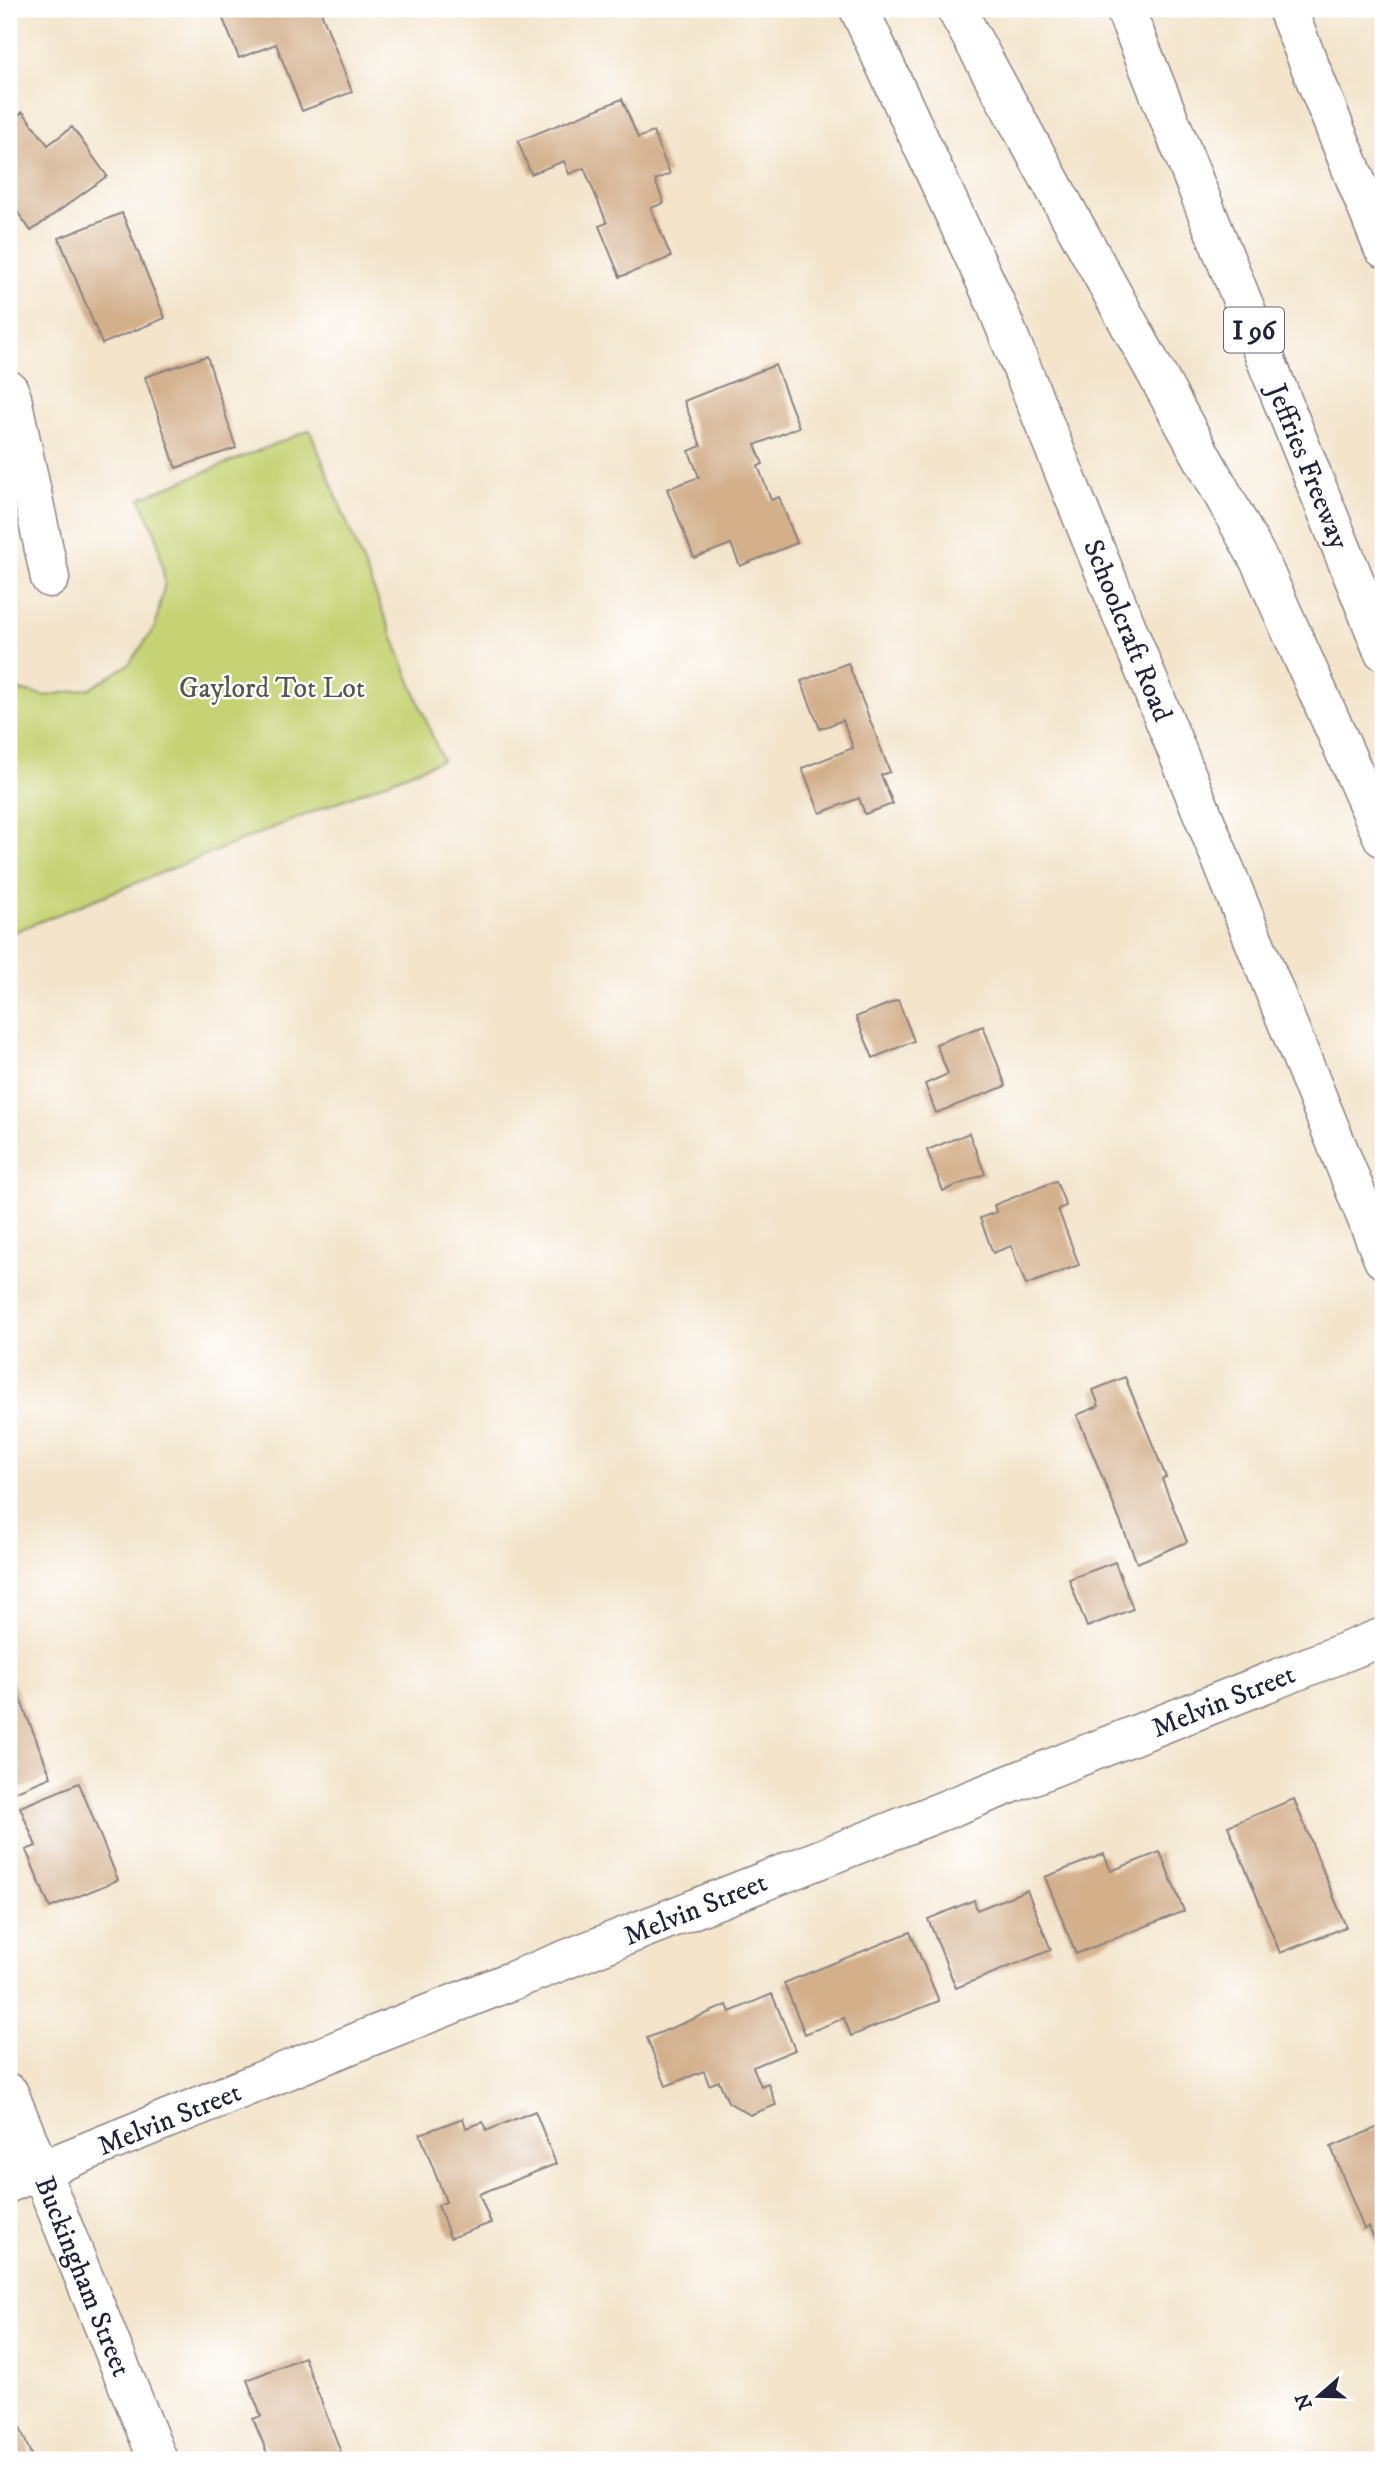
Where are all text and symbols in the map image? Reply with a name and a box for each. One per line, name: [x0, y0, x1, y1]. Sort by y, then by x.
road number: I 96: [1224, 308, 1284, 352]
street label: Jeffries Freeway: [1258, 376, 1357, 555]
street label: Schoolcraft Road: [1075, 535, 1180, 727]
park label: Gaylord Tot Lot: [179, 671, 365, 706]
street label: Melvin Street: [1147, 1657, 1300, 1746]
street label: Melvin Street: [619, 1865, 772, 1954]
street label: Melvin Street: [93, 2075, 246, 2164]
street label: Buckingham Street: [27, 2171, 139, 2382]
north arrow: [1284, 2360, 1354, 2430]
text: N: [1291, 2390, 1318, 2413]

